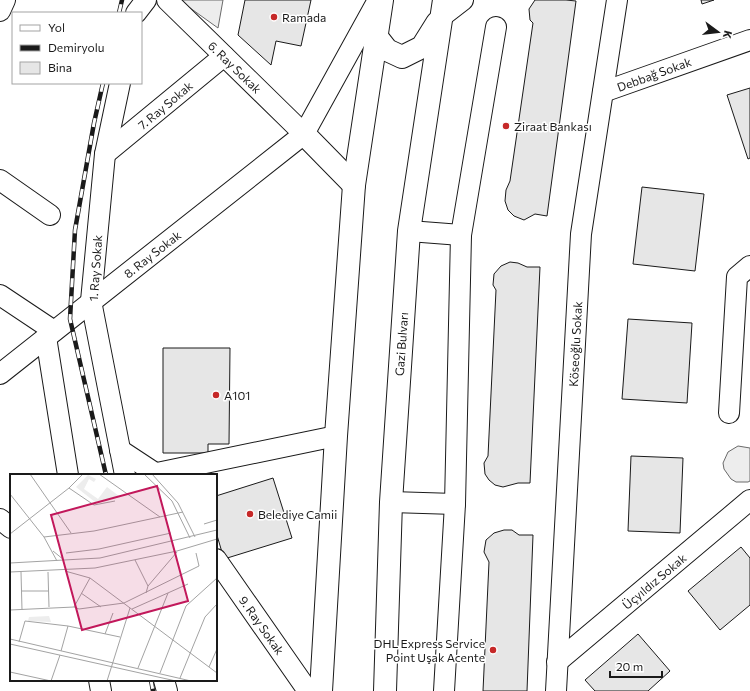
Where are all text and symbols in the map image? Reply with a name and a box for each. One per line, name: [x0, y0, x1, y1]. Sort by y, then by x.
place label: Ramada: [282, 10, 326, 24]
legend: [12, 12, 142, 84]
marker: Ramada: [269, 12, 279, 22]
north arrow: [698, 12, 738, 52]
text: Yol: [48, 20, 65, 34]
text: K: [721, 29, 735, 40]
street label: 6. Ray Sokak: [206, 38, 265, 96]
text: Demiryolu: [48, 40, 104, 54]
street label: Debbağ Sokak: [615, 54, 693, 94]
text: Bina: [48, 60, 72, 74]
street label: 7. Ray Sokak: [135, 78, 195, 132]
place label: Ziraat Bankası: [514, 119, 592, 133]
marker: Ziraat Bankası: [501, 121, 511, 131]
street label: 8. Ray Sokak: [121, 227, 184, 281]
street label: 1. Ray Sokak: [86, 234, 104, 302]
street label: Köseoğlu Sokak: [566, 300, 584, 387]
street label: Gazi Bulvarı: [392, 312, 410, 376]
place label: A101: [224, 388, 250, 402]
marker: A101: [211, 390, 221, 400]
inset map: [10, 474, 217, 681]
place label: Belediye Camii: [258, 507, 337, 521]
marker: Belediye Camii: [245, 509, 255, 519]
street label: Üçyıldız Sokak: [619, 550, 689, 612]
street label: 9. Ray Sokak: [237, 593, 288, 657]
place label: DHL Express Service Point Uşak Acente: [374, 636, 485, 664]
marker: DHL Express Service Point Uşak Acente: [488, 645, 498, 655]
scale bar: [610, 653, 662, 679]
text: 20 m: [616, 659, 643, 673]

